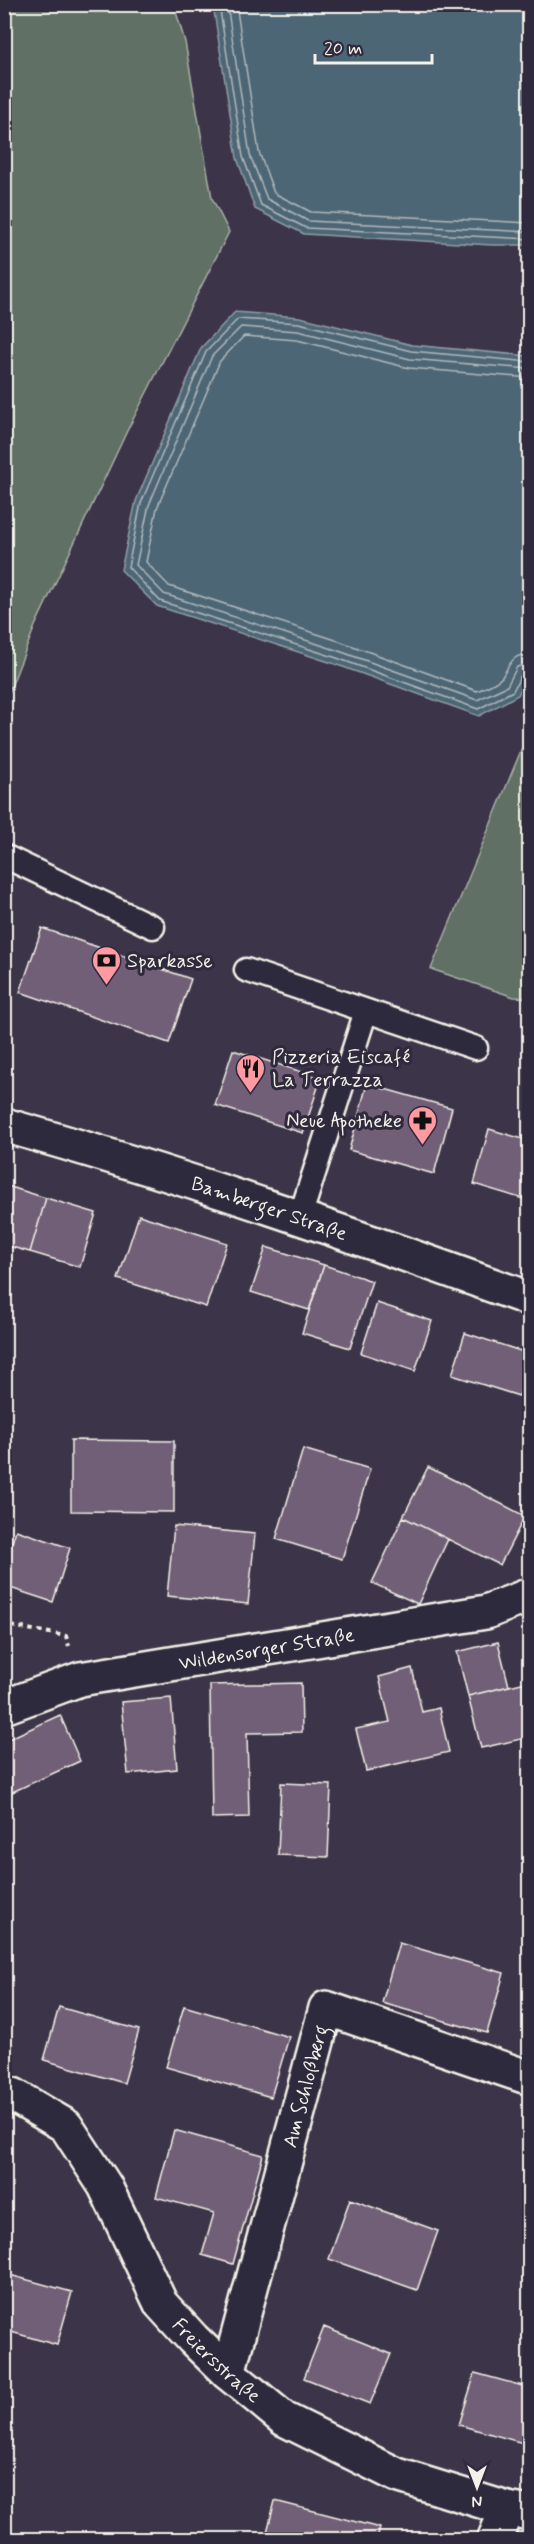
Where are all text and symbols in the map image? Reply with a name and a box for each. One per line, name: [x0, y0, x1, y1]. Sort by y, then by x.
scale bar: [315, 27, 432, 65]
text: 20 m: [324, 37, 362, 61]
bank icon: Sparkasse: [90, 944, 122, 986]
place label: Sparkasse: [127, 948, 213, 975]
place label: Pizzeria Eiscafé La Terrazza: [272, 1044, 410, 1094]
restaurant icon: Pizzeria Eiscafé La Terrazza: [235, 1052, 267, 1094]
pharmacy icon: Neue Apotheke: [407, 1104, 439, 1146]
place label: Neue Apotheke: [286, 1108, 402, 1136]
street label: Bamberger Straße: [188, 1171, 351, 1248]
street label: Wildensorger Straße: [177, 1622, 357, 1677]
street label: Am Schloßberg: [277, 2022, 338, 2151]
street label: Freiersstraße: [165, 2313, 266, 2410]
north arrow: [447, 2457, 507, 2517]
text: N: [472, 2490, 482, 2511]

